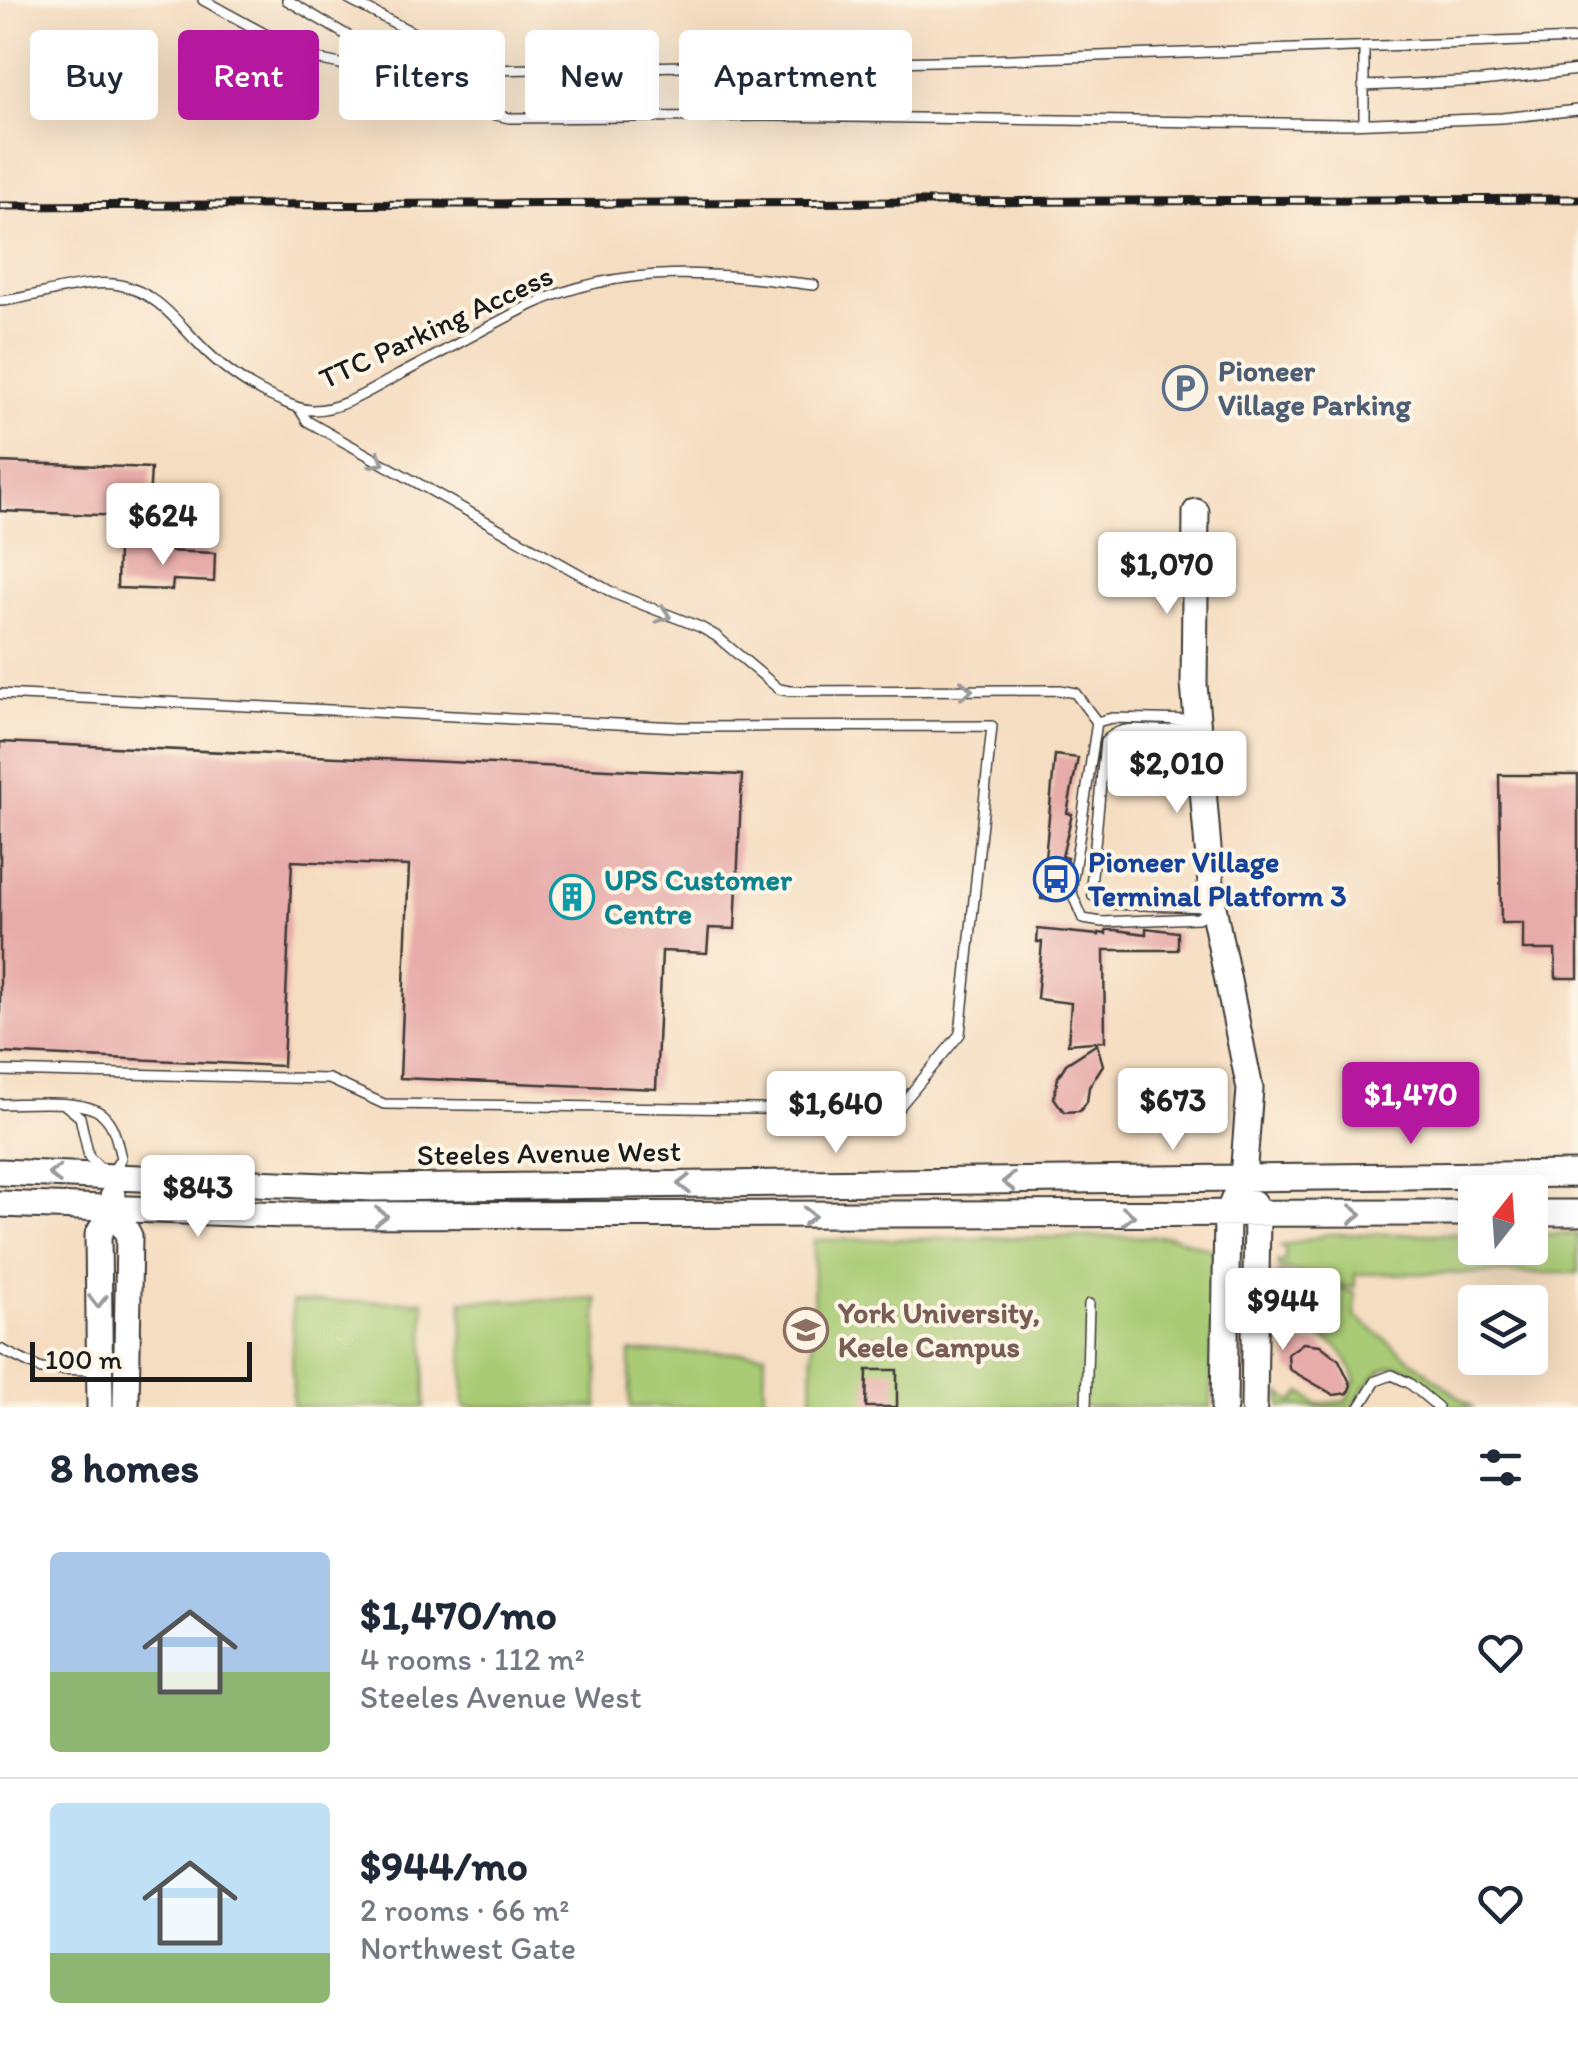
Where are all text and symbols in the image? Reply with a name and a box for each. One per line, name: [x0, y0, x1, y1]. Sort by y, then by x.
chip: Buy: [30, 30, 158, 120]
chip: Rent: [178, 30, 319, 120]
chip: Filters: [339, 30, 505, 120]
chip: New: [525, 30, 659, 120]
chip: Apartment: [679, 30, 912, 120]
street label: TTC Parking Access: [313, 256, 558, 397]
place label: Pioneer Village Parking: [1218, 352, 1411, 423]
parking icon: Pioneer Village Parking: [1162, 365, 1208, 411]
one-way arrow: [368, 449, 386, 469]
pin: $624: [104, 483, 222, 568]
text: $624: [128, 496, 198, 534]
pin: $1,070: [1086, 532, 1248, 617]
text: $1,070: [1120, 545, 1214, 583]
one-way arrow: [655, 603, 672, 624]
one-way arrow: [958, 680, 974, 701]
pin: $2,010: [1096, 731, 1258, 816]
text: $2,010: [1130, 744, 1224, 782]
place label: Pioneer Village Terminal Platform 3: [1087, 843, 1347, 914]
bus stop icon: Pioneer Village Terminal Platform 3: [1033, 856, 1079, 902]
place label: UPS Customer Centre: [604, 861, 793, 932]
building icon: UPS Customer Centre: [549, 874, 595, 920]
pin: $1,470: [1330, 1062, 1492, 1147]
pin: $673: [1114, 1068, 1232, 1153]
pin: $1,640: [755, 1071, 917, 1156]
text: $1,470: [1364, 1075, 1458, 1113]
text: $673: [1140, 1081, 1206, 1119]
text: $1,640: [789, 1084, 883, 1122]
street label: Steeles Avenue West: [417, 1132, 681, 1173]
pin: $843: [139, 1155, 257, 1240]
one-way arrow: [46, 1164, 62, 1185]
text: $843: [163, 1168, 233, 1206]
one-way arrow: [1000, 1171, 1016, 1193]
one-way arrow: [675, 1173, 690, 1195]
north arrow: [1458, 1175, 1548, 1265]
map controls: [1458, 1175, 1548, 1375]
one-way arrow: [1348, 1203, 1363, 1225]
one-way arrow: [374, 1205, 390, 1227]
one-way arrow: [802, 1205, 817, 1227]
one-way arrow: [1120, 1205, 1136, 1227]
pin: $944: [1224, 1268, 1342, 1353]
text: $944: [1247, 1281, 1319, 1319]
button: layers: [1458, 1285, 1548, 1375]
one-way arrow: [87, 1294, 109, 1310]
place label: York University, Keele Campus: [837, 1294, 1040, 1365]
school or university icon: York University, Keele Campus: [783, 1307, 829, 1353]
scale bar: [30, 1337, 252, 1382]
text: 100 m: [45, 1342, 122, 1376]
icon: filters: [1473, 1440, 1528, 1495]
text: 8 homes: [50, 1442, 199, 1493]
text: $1,470/mo: [360, 1589, 557, 1640]
icon: home: [130, 1592, 250, 1712]
icon: heart: [1473, 1625, 1528, 1680]
text: 4 rooms · 112 m²: [360, 1640, 585, 1678]
text: Steeles Avenue West: [360, 1678, 642, 1716]
text: $944/mo: [360, 1840, 528, 1891]
icon: home: [130, 1843, 250, 1963]
icon: heart: [1473, 1876, 1528, 1931]
text: 2 rooms · 66 m²: [360, 1891, 570, 1929]
text: Northwest Gate: [360, 1929, 576, 1967]

